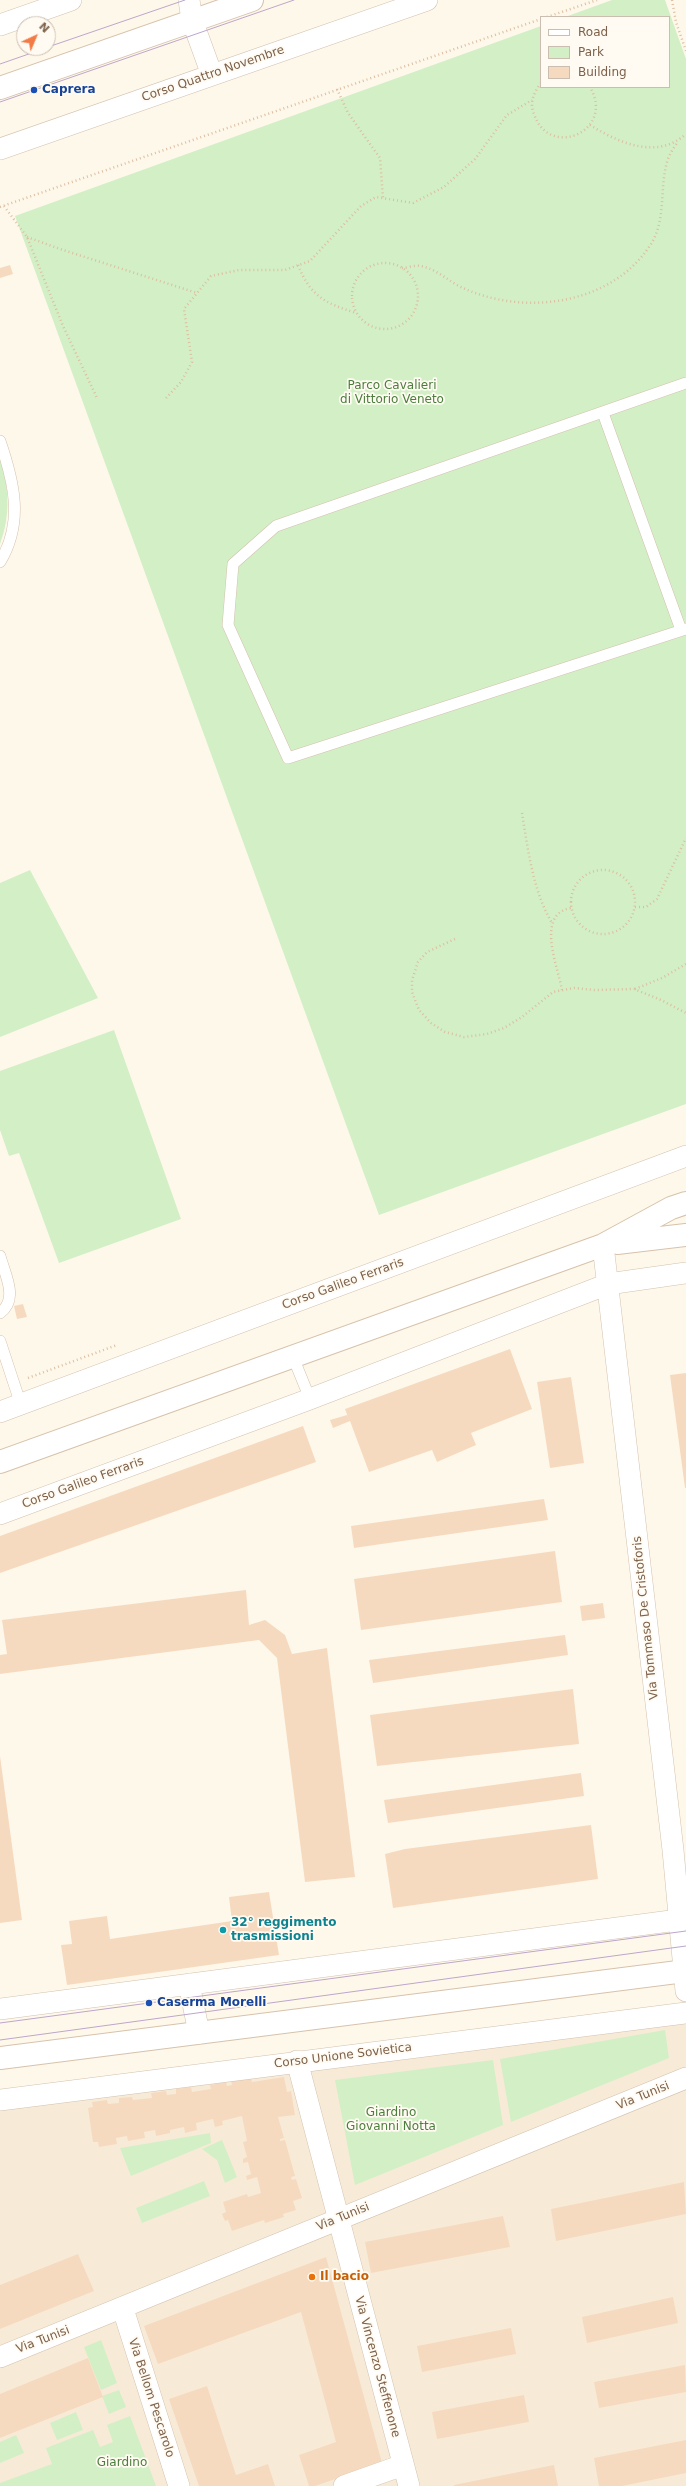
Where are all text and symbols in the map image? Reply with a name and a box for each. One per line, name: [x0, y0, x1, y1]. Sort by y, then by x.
north arrow: [16, 16, 56, 56]
legend: [540, 16, 670, 88]
text: N: [36, 20, 52, 36]
text: Road: [578, 25, 608, 39]
street label: Corso Quattro Novembre: [140, 43, 286, 105]
text: Park: [578, 45, 604, 59]
text: Building: [578, 65, 627, 79]
place label: Caprera: [42, 83, 96, 97]
marker: Caprera: [29, 85, 39, 95]
park label: Parco Cavalieri di Vittorio Veneto: [340, 379, 444, 407]
street label: Corso Galileo Ferraris: [280, 1255, 406, 1313]
street label: Corso Galileo Ferraris: [20, 1454, 146, 1512]
street label: Via Tommaso De Cristoforis: [630, 1535, 662, 1701]
place label: 32° reggimento trasmissioni: [231, 1916, 336, 1944]
marker: 32° reggimento trasmissioni: [218, 1925, 228, 1935]
place label: Caserma Morelli: [157, 1996, 266, 2010]
marker: Caserma Morelli: [144, 1998, 154, 2008]
street label: Corso Unione Sovietica: [273, 2040, 413, 2072]
street label: Via Tunisi: [614, 2079, 672, 2113]
park label: Giardino Giovanni Notta: [346, 2106, 436, 2134]
street label: Via Tunisi: [314, 2200, 372, 2234]
place label: Il bacio: [320, 2270, 369, 2284]
marker: Il bacio: [307, 2272, 317, 2282]
street label: Via Vincenzo Steffenone: [351, 2295, 403, 2439]
street label: Via Tunisi: [14, 2323, 72, 2357]
street label: Via Bellom Pescarolo: [125, 2336, 177, 2460]
park label: Giardino: [97, 2456, 147, 2470]

